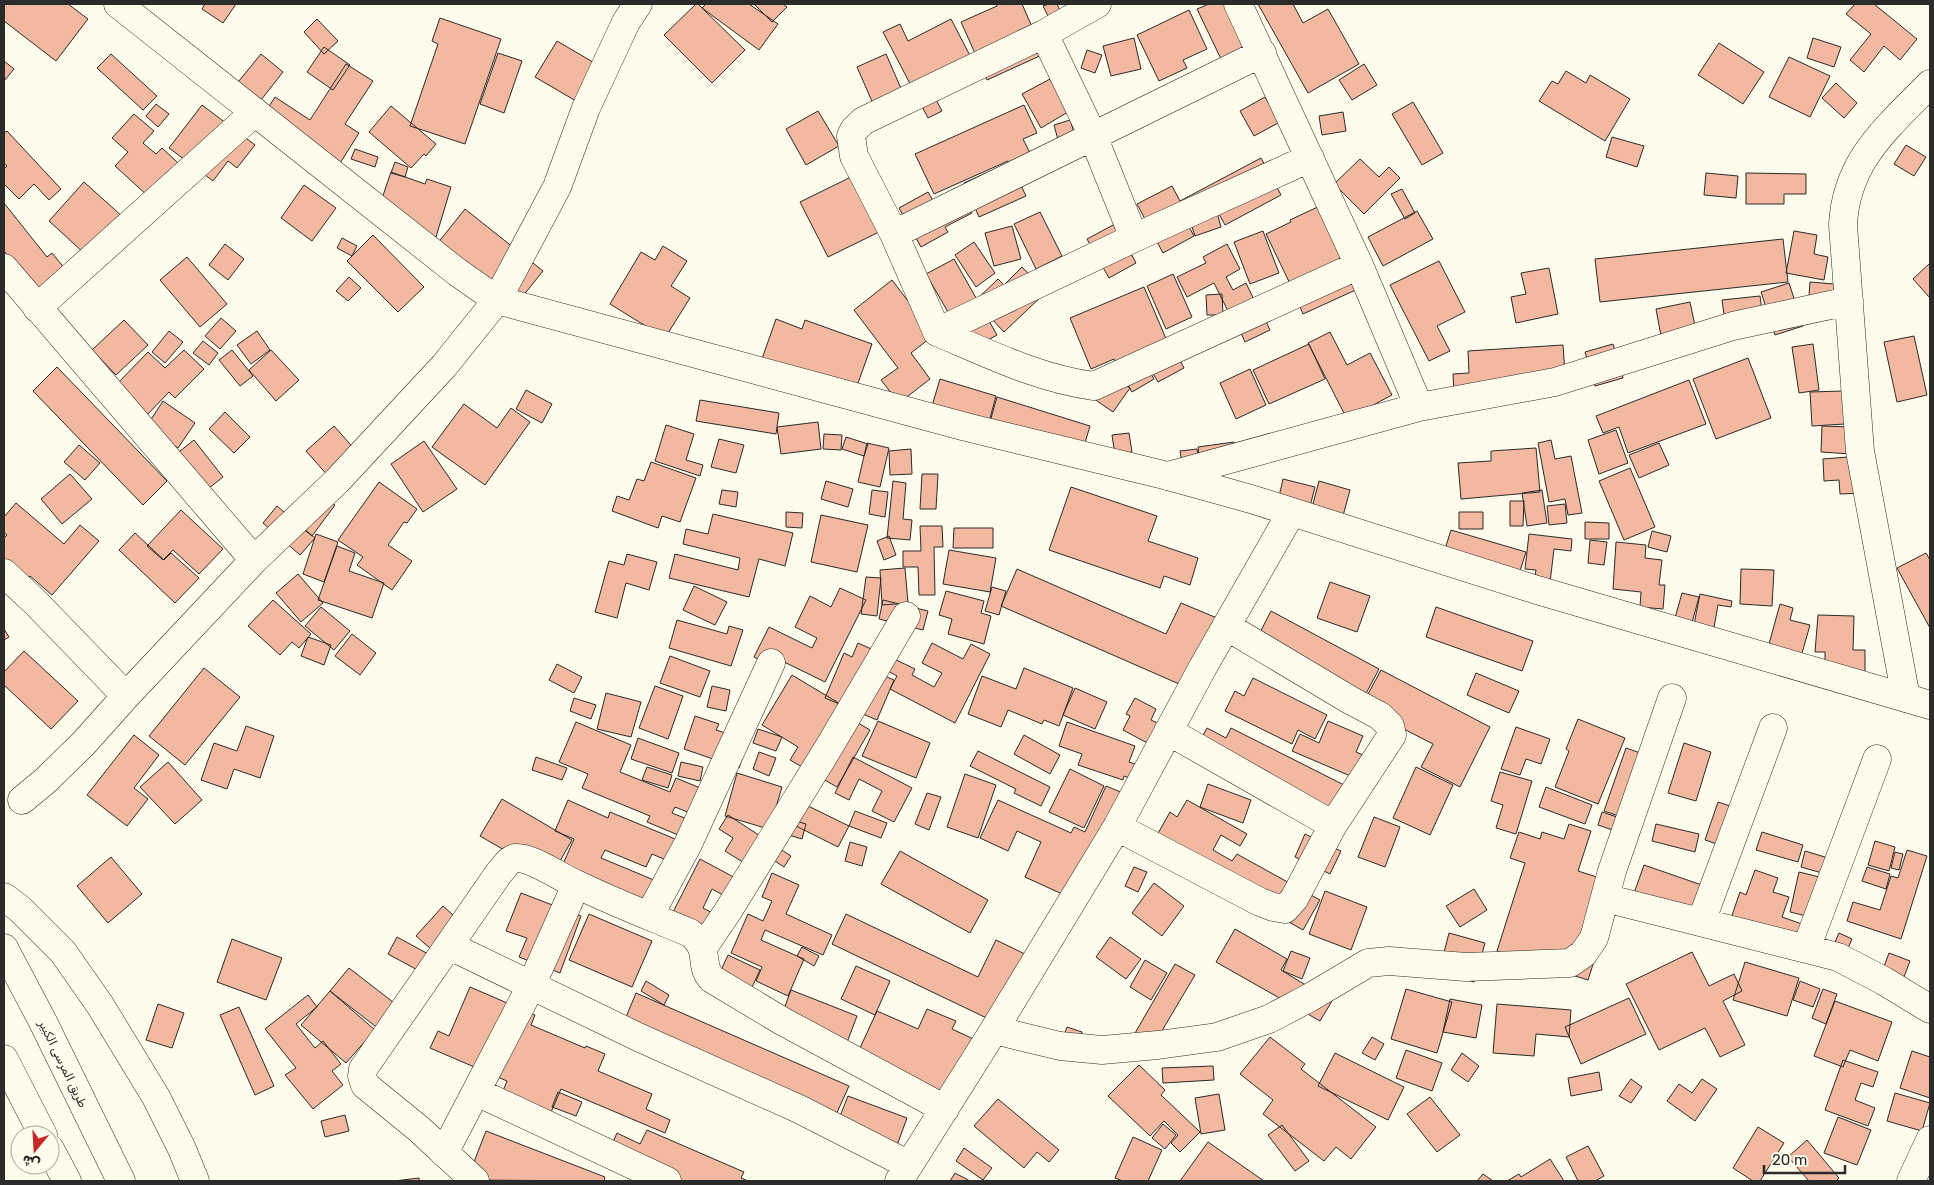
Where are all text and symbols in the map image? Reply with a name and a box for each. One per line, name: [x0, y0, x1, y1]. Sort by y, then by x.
street label: طريق المرسى الكبير: [35, 1017, 90, 1110]
north arrow: [10, 1125, 60, 1175]
scale bar: [1764, 1142, 1845, 1174]
text: ش: [20, 1151, 42, 1173]
text: 20 m: [1772, 1151, 1807, 1169]

